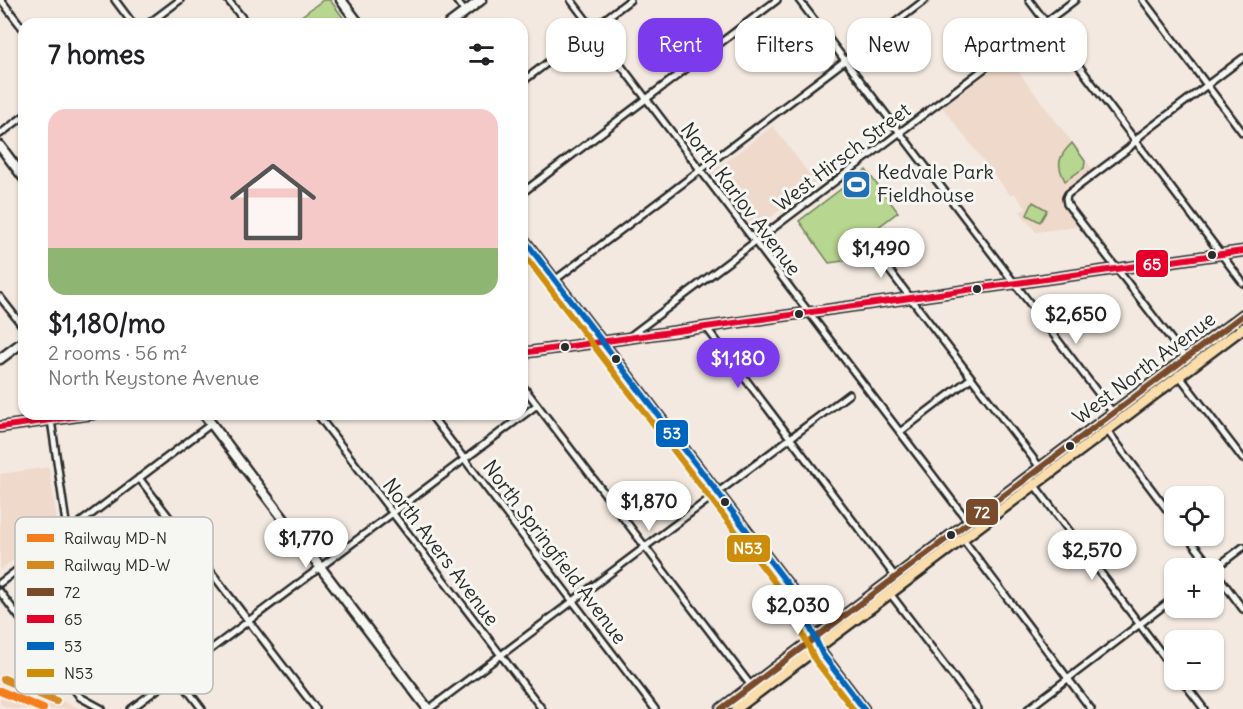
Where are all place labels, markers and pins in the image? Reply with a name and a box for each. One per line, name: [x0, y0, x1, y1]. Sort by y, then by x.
place label: Kedvale Park Fieldhouse: [877, 159, 994, 207]
sports icon: Kedvale Park Fieldhouse: [840, 168, 872, 200]
pin: $1,490: [832, 228, 930, 279]
unlabelled marker: [1206, 249, 1218, 261]
unlabelled marker: [971, 283, 983, 295]
pin: $2,650: [1027, 294, 1125, 345]
unlabelled marker: [793, 308, 805, 320]
pin: $1,180: [689, 338, 787, 389]
unlabelled marker: [559, 341, 571, 353]
unlabelled marker: [610, 353, 622, 365]
unlabelled marker: [1064, 440, 1076, 452]
pin: $1,870: [600, 481, 698, 532]
unlabelled marker: [719, 496, 731, 508]
pin: $1,770: [257, 518, 355, 569]
unlabelled marker: [945, 529, 957, 541]
pin: $2,570: [1043, 530, 1141, 581]
pin: $2,030: [749, 585, 847, 636]

